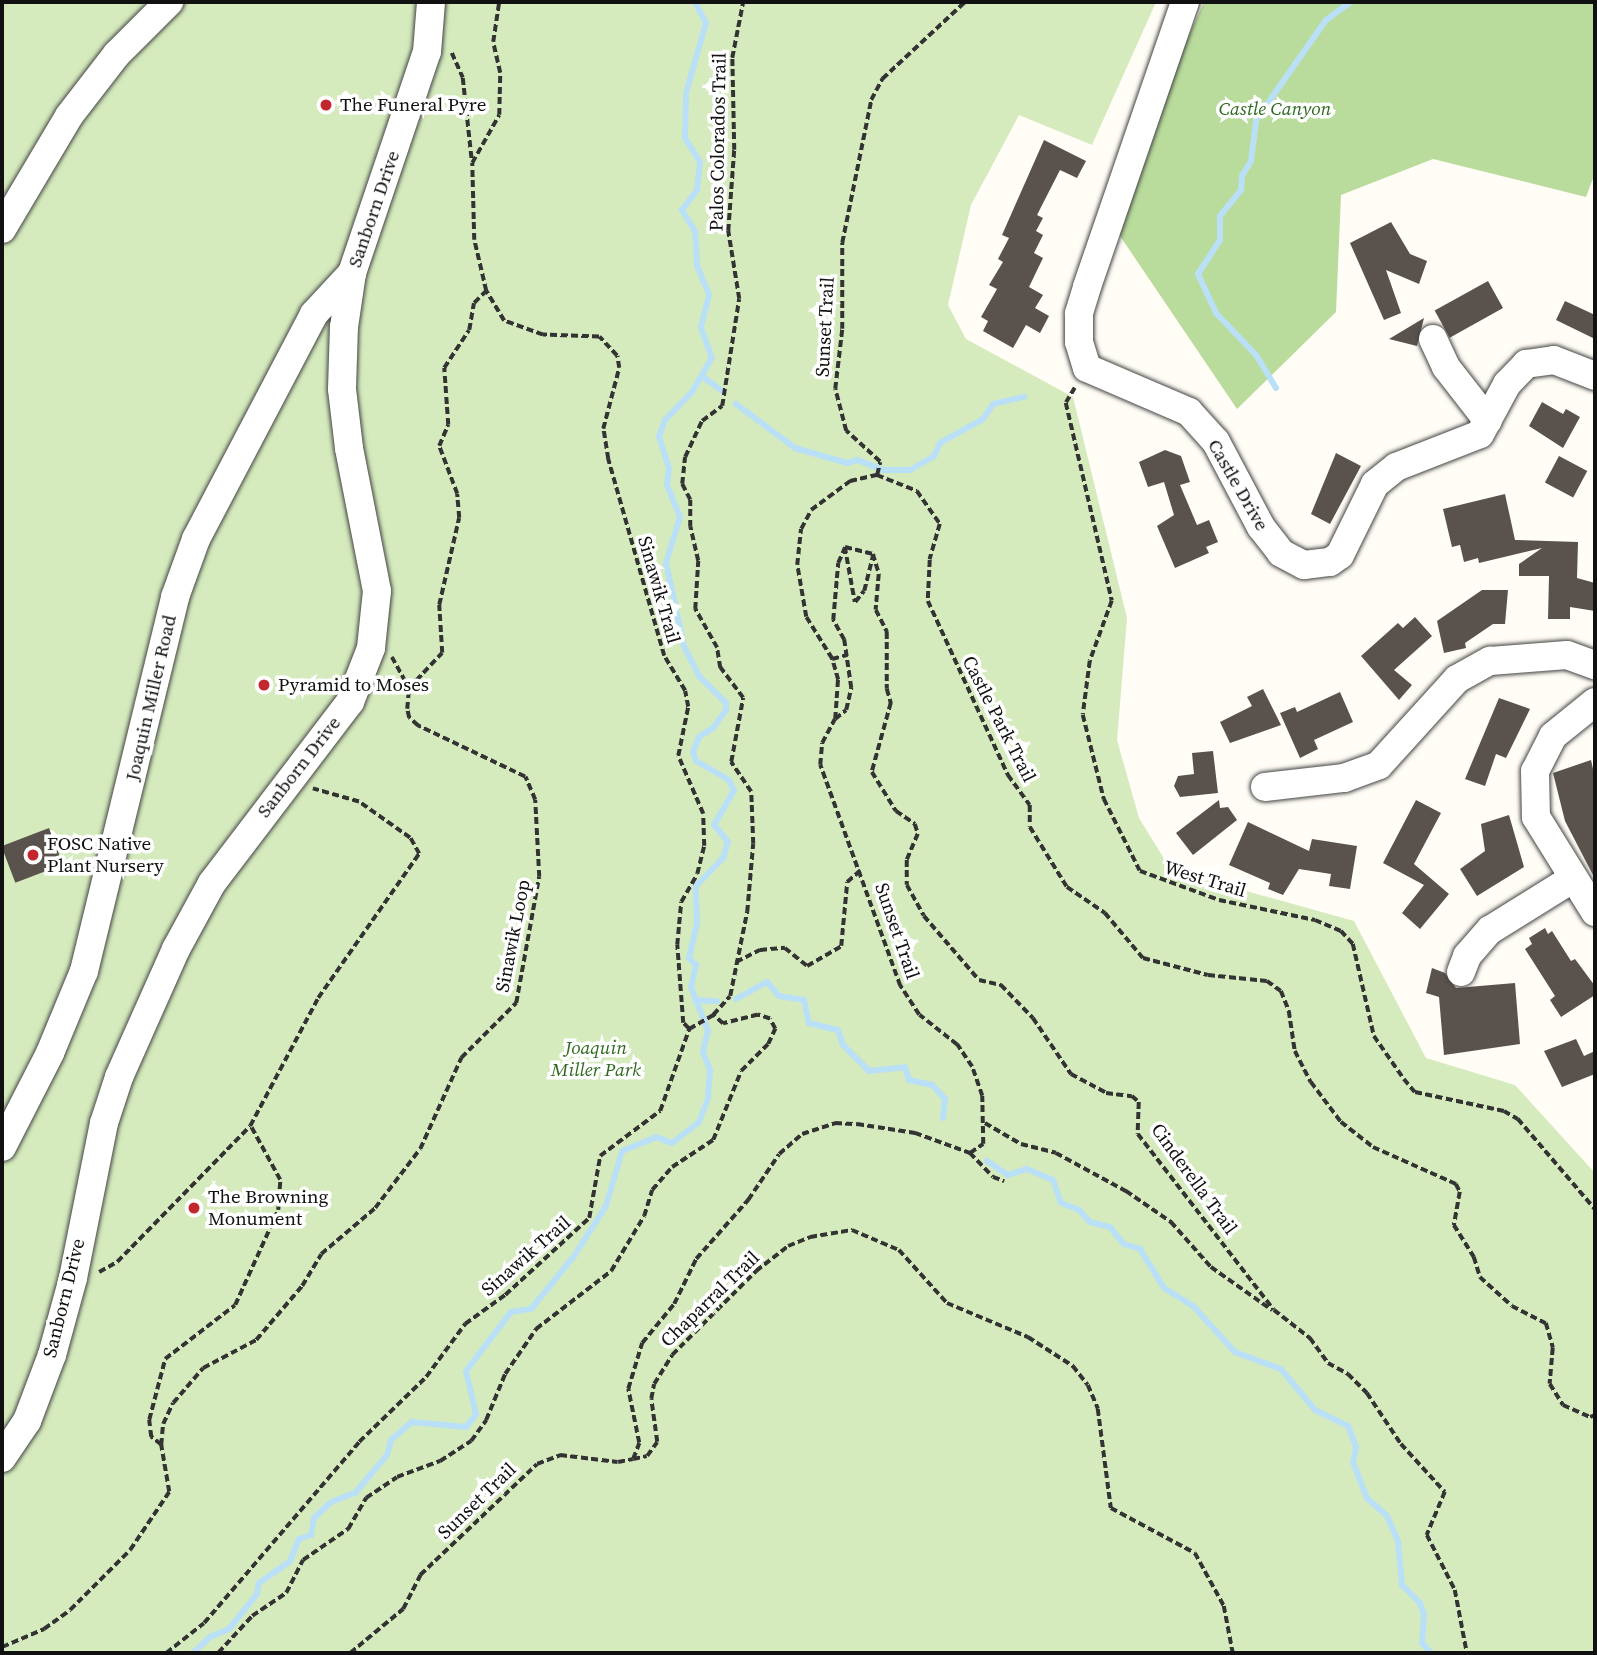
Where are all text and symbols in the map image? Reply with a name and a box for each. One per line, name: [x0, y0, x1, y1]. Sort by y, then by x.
street label: Palos Colorados Trail: [705, 52, 731, 232]
place label: The Funeral Pyre: [340, 94, 486, 116]
marker: The Funeral Pyre: [318, 97, 334, 113]
park label: Castle Canyon: [1219, 98, 1331, 120]
street label: Sanborn Drive: [343, 148, 405, 270]
street label: Sunset Trail: [811, 276, 839, 378]
street label: Castle Drive: [1203, 435, 1273, 535]
street label: Sinawik Trail: [633, 534, 685, 646]
street label: Joaquin Miller Road: [121, 613, 181, 783]
street label: Castle Park Trail: [957, 652, 1041, 786]
place label: Pyramid to Moses: [278, 674, 429, 696]
marker: Pyramid to Moses: [256, 677, 272, 693]
street label: Sanborn Drive: [252, 712, 346, 822]
place label: FOSC Native Plant Nursery: [47, 833, 164, 877]
marker: FOSC Native Plant Nursery: [25, 847, 41, 863]
street label: West Trail: [1161, 856, 1249, 902]
street label: Sinawik Loop: [491, 878, 535, 994]
street label: Sunset Trail: [870, 880, 924, 982]
park label: Joaquin Miller Park: [551, 1037, 641, 1081]
street label: Cinderella Trail: [1146, 1119, 1242, 1239]
place label: The Browning Monument: [208, 1186, 328, 1230]
marker: The Browning Monument: [186, 1200, 202, 1216]
street label: Sinawik Trail: [477, 1211, 575, 1301]
street label: Sanborn Drive: [38, 1236, 90, 1360]
street label: Chaparral Trail: [656, 1246, 764, 1352]
street label: Sunset Trail: [433, 1458, 521, 1544]

